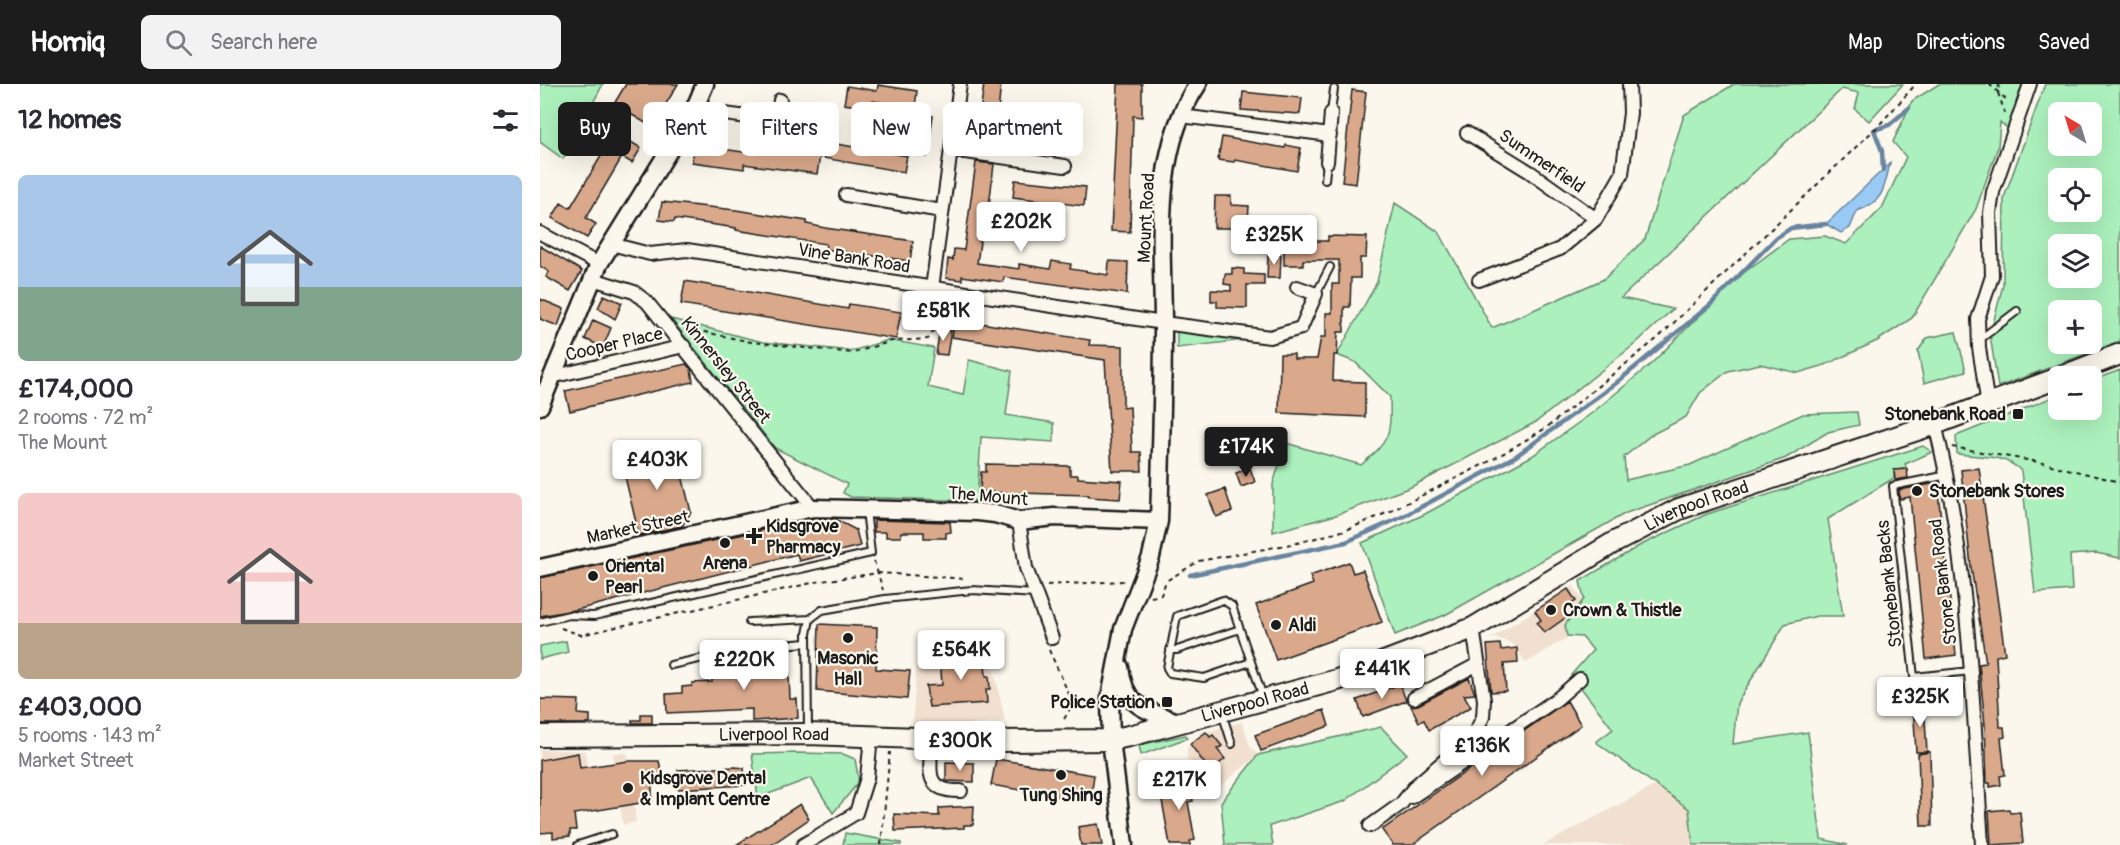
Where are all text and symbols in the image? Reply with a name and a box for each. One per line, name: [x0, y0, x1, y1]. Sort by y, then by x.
search box: [141, 15, 561, 69]
text: Homiq: [30, 25, 105, 60]
icon: search: [162, 26, 195, 59]
text: Search here: [210, 28, 317, 56]
text: Map: [1848, 29, 1883, 56]
text: Directions: [1916, 29, 2005, 56]
text: Saved: [2038, 29, 2090, 56]
chip: Buy: [558, 102, 631, 156]
chip: Rent: [643, 102, 728, 156]
chip: Filters: [740, 102, 839, 156]
chip: New: [851, 102, 931, 156]
chip: Apartment: [943, 102, 1083, 156]
north arrow: [2048, 102, 2102, 156]
map controls: [2048, 102, 2102, 420]
text: 12 homes: [18, 104, 121, 136]
icon: filters: [489, 104, 522, 137]
street label: Summerfield: [1494, 124, 1589, 199]
button: locate: [2048, 168, 2102, 222]
street label: Mount Road: [1133, 172, 1160, 264]
pin: £202K: [979, 202, 1063, 253]
text: £202K: [991, 209, 1051, 234]
icon: home: [216, 214, 324, 322]
pin: £325K: [1232, 215, 1316, 266]
text: £325K: [1245, 222, 1303, 247]
button: layers: [2048, 234, 2102, 288]
street label: Vine Bank Road: [796, 238, 912, 279]
pin: £581K: [901, 291, 985, 342]
text: £581K: [916, 298, 970, 323]
button: +: [2048, 300, 2102, 354]
street label: Kinnersley Street: [675, 312, 776, 429]
street label: Cooper Place: [563, 322, 665, 367]
button: −: [2048, 366, 2102, 420]
text: £174,000: [18, 373, 134, 405]
place label: Stonebank Road: [1884, 403, 2006, 426]
text: 2 rooms · 72 m²: [18, 405, 153, 430]
marker: Stonebank Road: [2011, 407, 2025, 421]
pin: £174K: [1204, 427, 1288, 478]
text: The Mount: [18, 430, 107, 455]
text: £174K: [1219, 434, 1273, 459]
pin: £403K: [615, 440, 699, 491]
text: £403K: [626, 447, 688, 472]
street label: Liverpool Road: [1640, 476, 1752, 537]
place label: Stonebank Stores: [1929, 480, 2065, 503]
street label: The Mount: [947, 482, 1030, 512]
marker: Stonebank Stores: [1910, 484, 1924, 498]
street label: Market Street: [585, 505, 692, 550]
place label: Kidsgrove Pharmacy: [766, 515, 841, 559]
street label: Stone Bank Road: [1924, 517, 1963, 646]
street label: Stonebank Backs: [1871, 519, 1908, 649]
marker: Kidsgrove Pharmacy: [747, 529, 761, 543]
icon: home: [216, 532, 324, 640]
marker: Arena: [718, 536, 732, 550]
place label: Arena: [703, 552, 748, 575]
place label: Oriental Pearl: [605, 555, 665, 599]
marker: Oriental Pearl: [586, 569, 600, 583]
place label: Crown & Thistle: [1563, 599, 1682, 622]
marker: Crown & Thistle: [1544, 603, 1558, 617]
place label: Aldi: [1288, 614, 1316, 637]
marker: Aldi: [1269, 618, 1283, 632]
pin: £564K: [919, 630, 1003, 681]
marker: Masonic Hall: [841, 631, 855, 645]
text: £564K: [932, 637, 991, 662]
pin: £220K: [702, 640, 786, 691]
text: £220K: [714, 647, 774, 672]
place label: Masonic Hall: [817, 647, 879, 691]
pin: £441K: [1340, 649, 1424, 700]
text: £441K: [1354, 656, 1410, 681]
street label: Liverpool Road: [1199, 677, 1312, 728]
pin: £325K: [1878, 677, 1962, 728]
text: £325K: [1891, 684, 1949, 709]
text: £403,000: [18, 691, 142, 723]
place label: Police Station: [1050, 691, 1155, 714]
marker: Police Station: [1160, 695, 1174, 709]
pin: £300K: [918, 721, 1002, 772]
text: 5 rooms · 143 m²: [18, 723, 162, 748]
street label: Liverpool Road: [719, 723, 830, 747]
pin: £136K: [1440, 726, 1524, 777]
text: £300K: [928, 728, 992, 753]
text: £136K: [1454, 733, 1510, 758]
text: Market Street: [18, 748, 134, 773]
pin: £217K: [1137, 760, 1221, 811]
place label: Kidsgrove Dental & Implant Centre: [640, 767, 771, 811]
text: £217K: [1152, 767, 1206, 792]
marker: Tung Shing: [1054, 768, 1068, 782]
marker: Kidsgrove Dental & Implant Centre: [621, 781, 635, 795]
place label: Tung Shing: [1018, 784, 1103, 807]

